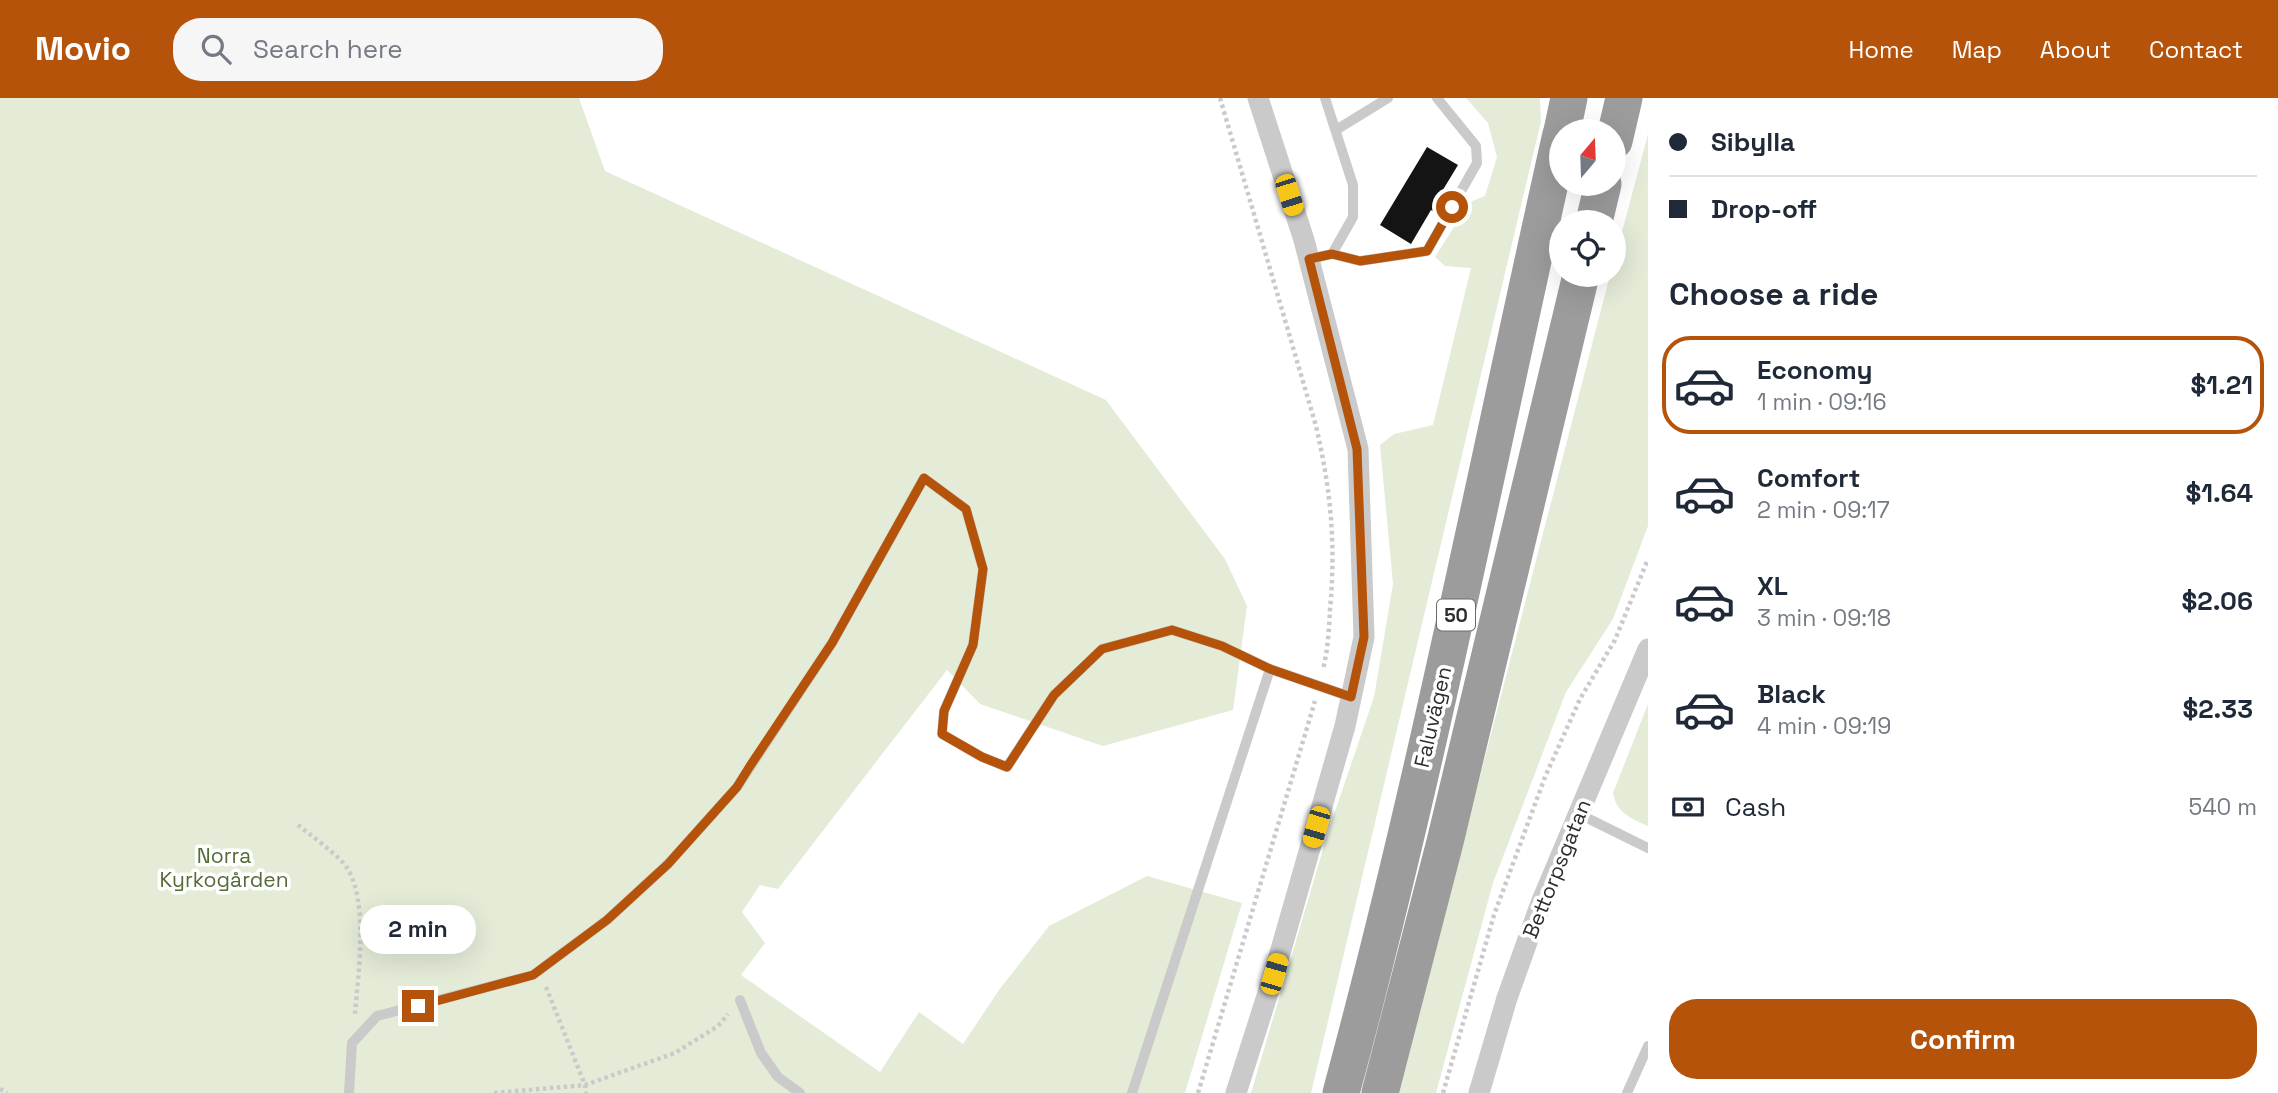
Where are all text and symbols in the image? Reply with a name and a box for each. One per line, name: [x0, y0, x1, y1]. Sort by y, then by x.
search box: [173, 18, 663, 81]
text: Movio: [35, 28, 131, 70]
icon: search: [197, 30, 235, 68]
text: Search here: [253, 32, 403, 66]
text: Home: [1848, 34, 1914, 65]
text: Map: [1952, 34, 2002, 65]
text: About: [2040, 34, 2111, 65]
text: Contact: [2149, 34, 2243, 65]
north arrow: [1549, 119, 1626, 196]
map controls: [1549, 119, 1626, 287]
text: Sibylla: [1711, 125, 1795, 159]
car: [1273, 172, 1306, 218]
route start: [1436, 191, 1468, 223]
text: Drop-off: [1711, 192, 1817, 226]
button: locate: [1549, 210, 1626, 287]
text: Choose a ride: [1669, 274, 1879, 314]
text: Economy: [1757, 353, 1873, 387]
icon: car: [1673, 354, 1736, 417]
text: $1.21: [2191, 368, 2253, 402]
text: 1 min · 09:16: [1757, 387, 1887, 417]
text: Comfort: [1757, 461, 1860, 495]
icon: car: [1673, 462, 1736, 525]
text: $1.64: [2185, 476, 2253, 510]
text: 2 min · 09:17: [1757, 495, 1890, 525]
text: XL: [1757, 569, 1788, 603]
icon: car: [1673, 570, 1736, 633]
text: $2.06: [2181, 584, 2253, 618]
road number: 50: [1437, 600, 1475, 630]
text: 3 min · 09:18: [1757, 603, 1891, 633]
street label: Faluvägen: [1408, 664, 1457, 770]
text: Black: [1757, 677, 1826, 711]
icon: car: [1673, 678, 1736, 741]
text: $2.33: [2182, 692, 2253, 726]
text: 4 min · 09:19: [1757, 711, 1891, 741]
icon: cash: [1669, 788, 1707, 826]
text: Cash: [1725, 790, 1786, 824]
text: 540 m: [2188, 792, 2257, 822]
street label: Bettorpsgatan: [1516, 795, 1597, 942]
car: [1301, 804, 1332, 850]
park label: Norra Kyrkogården: [159, 842, 289, 893]
callout: 2 min: [360, 904, 476, 954]
text: 2 min: [388, 914, 448, 944]
car: [1259, 951, 1290, 997]
route end: [402, 990, 434, 1022]
button: Confirm: [1669, 999, 2257, 1079]

